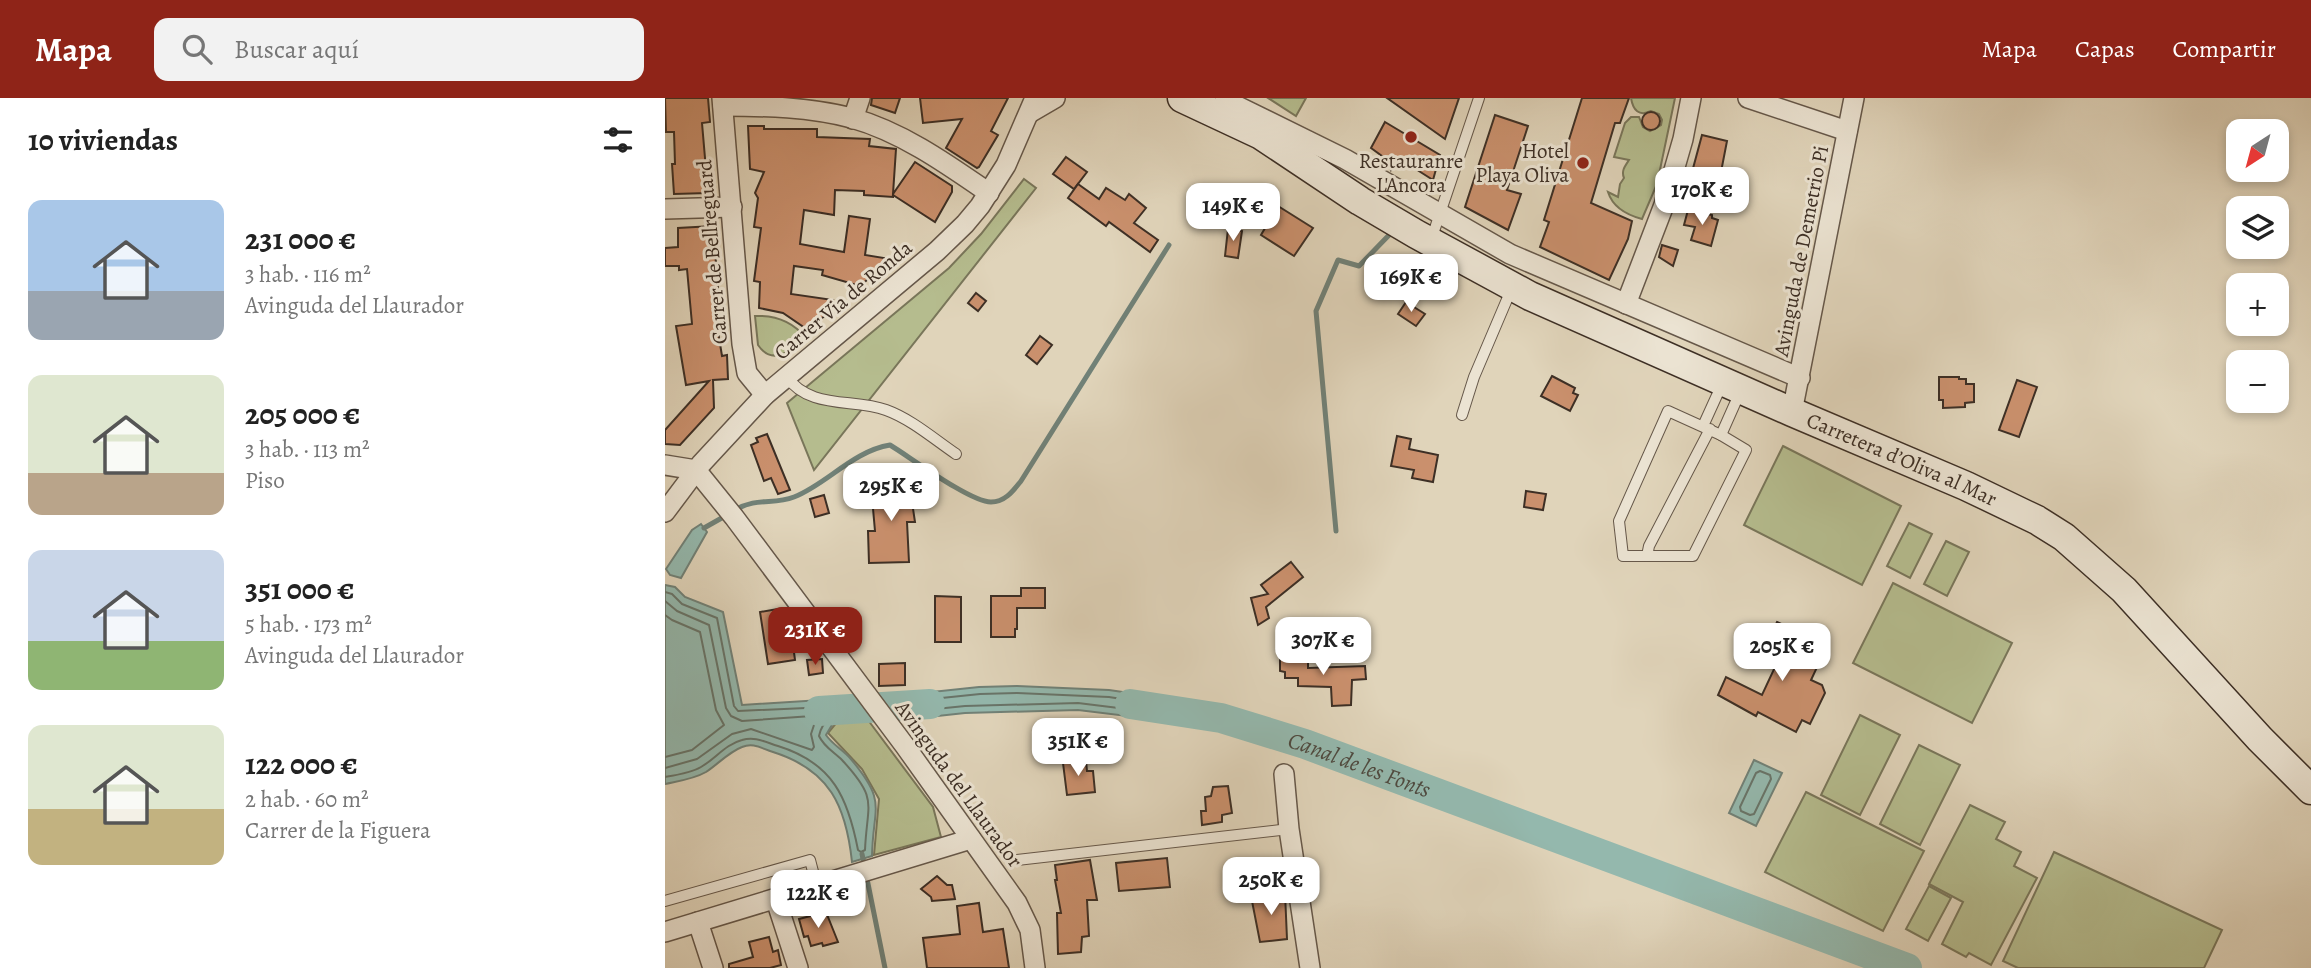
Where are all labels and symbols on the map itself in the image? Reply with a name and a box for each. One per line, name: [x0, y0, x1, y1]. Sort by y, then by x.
north arrow: [2226, 119, 2289, 182]
marker: Restauranre L'Ancora: [1403, 129, 1419, 145]
place label: Hotel Playa Oliva: [1476, 137, 1569, 189]
street label: Avinguda de Demetrio Pi: [1767, 143, 1835, 360]
place label: Restauranre L'Ancora: [1359, 147, 1463, 199]
marker: Hotel Playa Oliva: [1575, 155, 1591, 171]
street label: Carrer de Bellreguard: [690, 158, 734, 345]
pin: 170K €: [1645, 167, 1759, 227]
pin: 149K €: [1176, 184, 1290, 243]
street label: Carrer Via de Ronda: [768, 234, 918, 366]
pin: 169K €: [1354, 254, 1468, 314]
street label: Carretera d’Oliva al Mar: [1802, 406, 2002, 513]
pin: 295K €: [834, 464, 948, 523]
pin: 231K €: [758, 608, 872, 667]
pin: 307K €: [1266, 618, 1380, 677]
pin: 205K €: [1725, 624, 1839, 683]
street label: Avinguda del Llaurador: [888, 694, 1029, 873]
pin: 351K €: [1021, 718, 1135, 778]
water label: Canal de les Fonts: [1284, 724, 1435, 805]
pin: 250K €: [1214, 858, 1328, 917]
pin: 122K €: [761, 870, 875, 930]

